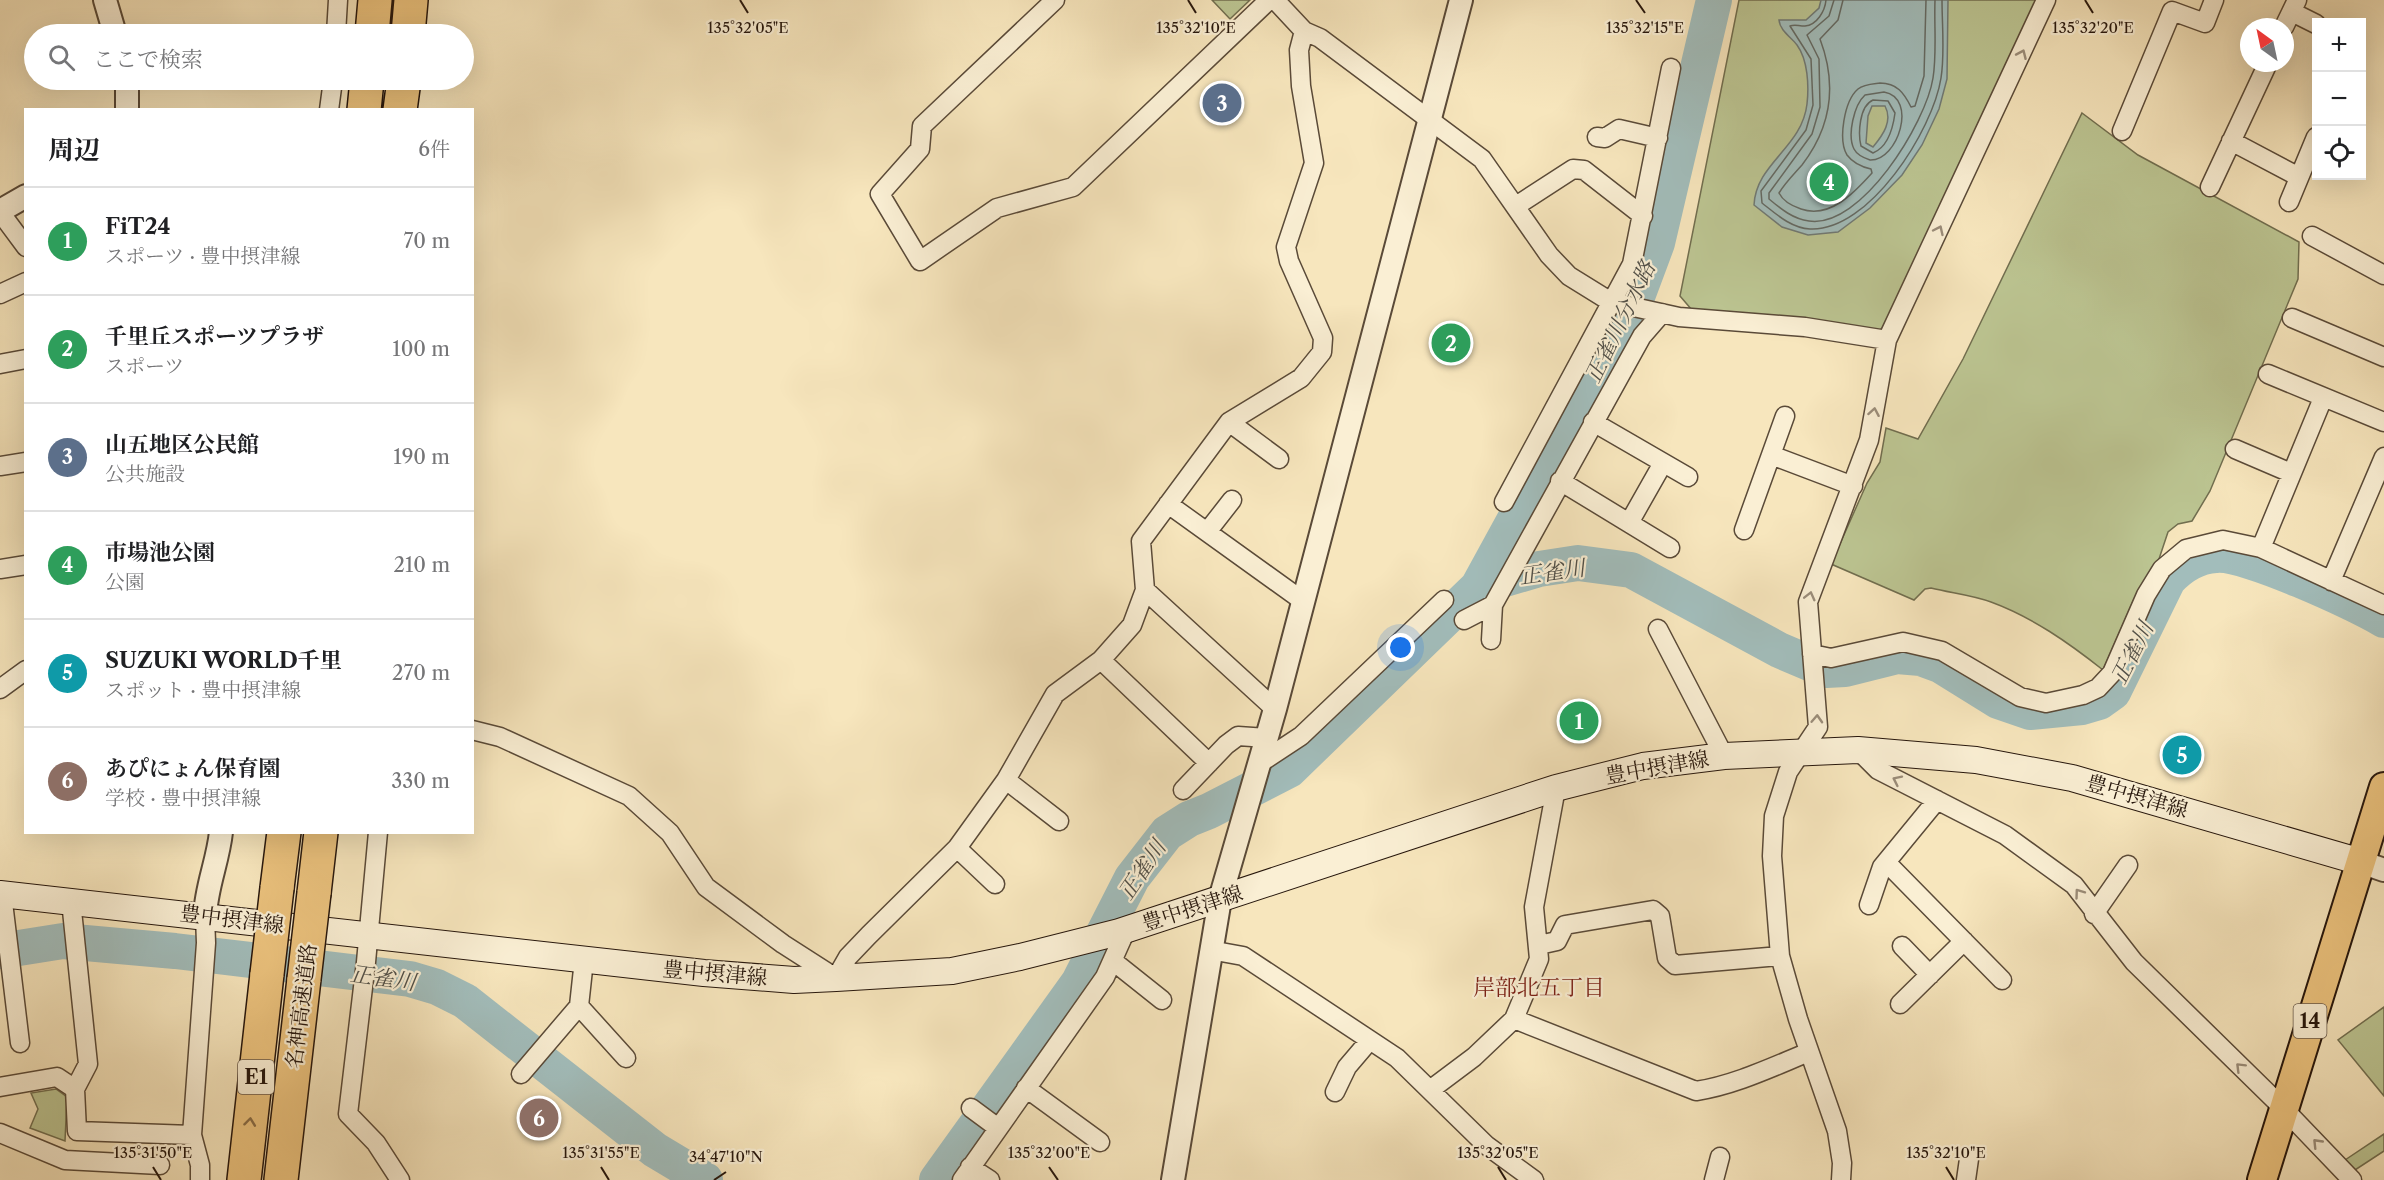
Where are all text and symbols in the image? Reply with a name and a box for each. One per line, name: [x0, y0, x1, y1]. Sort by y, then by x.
text: 135°32'05"E: [707, 18, 789, 37]
text: 135°32'10"E: [1156, 18, 1236, 37]
text: 135°32'15"E: [1606, 18, 1684, 37]
text: 135°32'20"E: [2052, 18, 2134, 37]
north arrow: [2240, 18, 2294, 72]
map controls: [2312, 18, 2366, 180]
button: +: [2312, 18, 2366, 72]
search box: [24, 24, 474, 90]
icon: search: [45, 41, 78, 74]
text: ここで検索: [93, 46, 203, 73]
one-way arrow: [2015, 49, 2027, 60]
button: −: [2312, 72, 2366, 126]
pin: 3: [1202, 80, 1242, 126]
button: locate: [2312, 126, 2366, 180]
text: 周辺: [48, 134, 100, 166]
text: 6件: [418, 137, 450, 161]
pin: 4: [1810, 160, 1848, 204]
text: FiT24: [105, 213, 170, 240]
one-way arrow: [1931, 226, 1943, 237]
text: 1: [63, 229, 72, 253]
text: 70 m: [404, 229, 450, 253]
text: スポーツ · 豊中摂津線: [105, 244, 300, 268]
water label: 正雀川分水路: [1579, 255, 1662, 387]
pin: 2: [1432, 320, 1470, 366]
text: 千里丘スポーツプラザ: [105, 323, 324, 350]
text: 2: [62, 337, 73, 361]
text: 100 m: [392, 337, 450, 361]
text: スポーツ: [105, 354, 184, 378]
one-way arrow: [1867, 408, 1880, 418]
text: 山五地区公民館: [105, 431, 259, 458]
text: 3: [62, 445, 73, 469]
text: 190 m: [393, 445, 450, 469]
text: 公共施設: [105, 462, 185, 486]
text: 市場池公園: [105, 539, 215, 566]
text: 4: [62, 553, 73, 577]
text: 210 m: [393, 553, 450, 577]
water label: 正雀川: [1517, 554, 1589, 590]
text: 公園: [105, 570, 145, 594]
one-way arrow: [1803, 591, 1816, 601]
water label: 正雀川: [2105, 616, 2160, 689]
your location: [1386, 633, 1415, 662]
text: SUZUKI WORLD千里: [105, 647, 342, 674]
text: 5: [62, 661, 73, 685]
text: 270 m: [392, 661, 450, 685]
text: スポット · 豊中摂津線: [105, 678, 301, 702]
pin: 1: [1560, 698, 1598, 744]
one-way arrow: [1810, 715, 1823, 724]
pin: 5: [2162, 732, 2202, 777]
street label: 豊中摂津線: [1603, 746, 1711, 788]
text: あぴにょん保育園: [105, 755, 281, 782]
text: 6: [62, 769, 73, 793]
text: 330 m: [391, 769, 450, 793]
street label: 豊中摂津線: [2083, 770, 2191, 822]
one-way arrow: [1893, 776, 1904, 787]
text: 学校 · 豊中摂津線: [105, 786, 261, 810]
water label: 正雀川: [1112, 833, 1173, 905]
street label: 豊中摂津線: [1138, 880, 1246, 936]
one-way arrow: [2076, 889, 2087, 900]
street label: 豊中摂津線: [178, 900, 286, 938]
street label: 名神高速道路: [281, 942, 321, 1070]
street label: 豊中摂津線: [662, 956, 768, 990]
water label: 正雀川: [348, 960, 420, 996]
district label: 岸部北五丁目: [1473, 974, 1605, 1001]
road number: 14: [2294, 1004, 2326, 1038]
road number: E1: [238, 1060, 274, 1094]
one-way arrow: [2237, 1063, 2248, 1074]
pin: 6: [520, 1096, 558, 1140]
one-way arrow: [244, 1117, 256, 1126]
one-way arrow: [2314, 1140, 2325, 1151]
text: 135°31'50"E: [114, 1143, 192, 1162]
text: 135°31'55"E: [562, 1143, 640, 1162]
text: 135°32'00"E: [1008, 1143, 1090, 1162]
text: 135°32'05"E: [1457, 1143, 1539, 1162]
text: 135°32'10"E: [1906, 1143, 1986, 1162]
text: 34°47'10"N: [689, 1147, 763, 1166]

